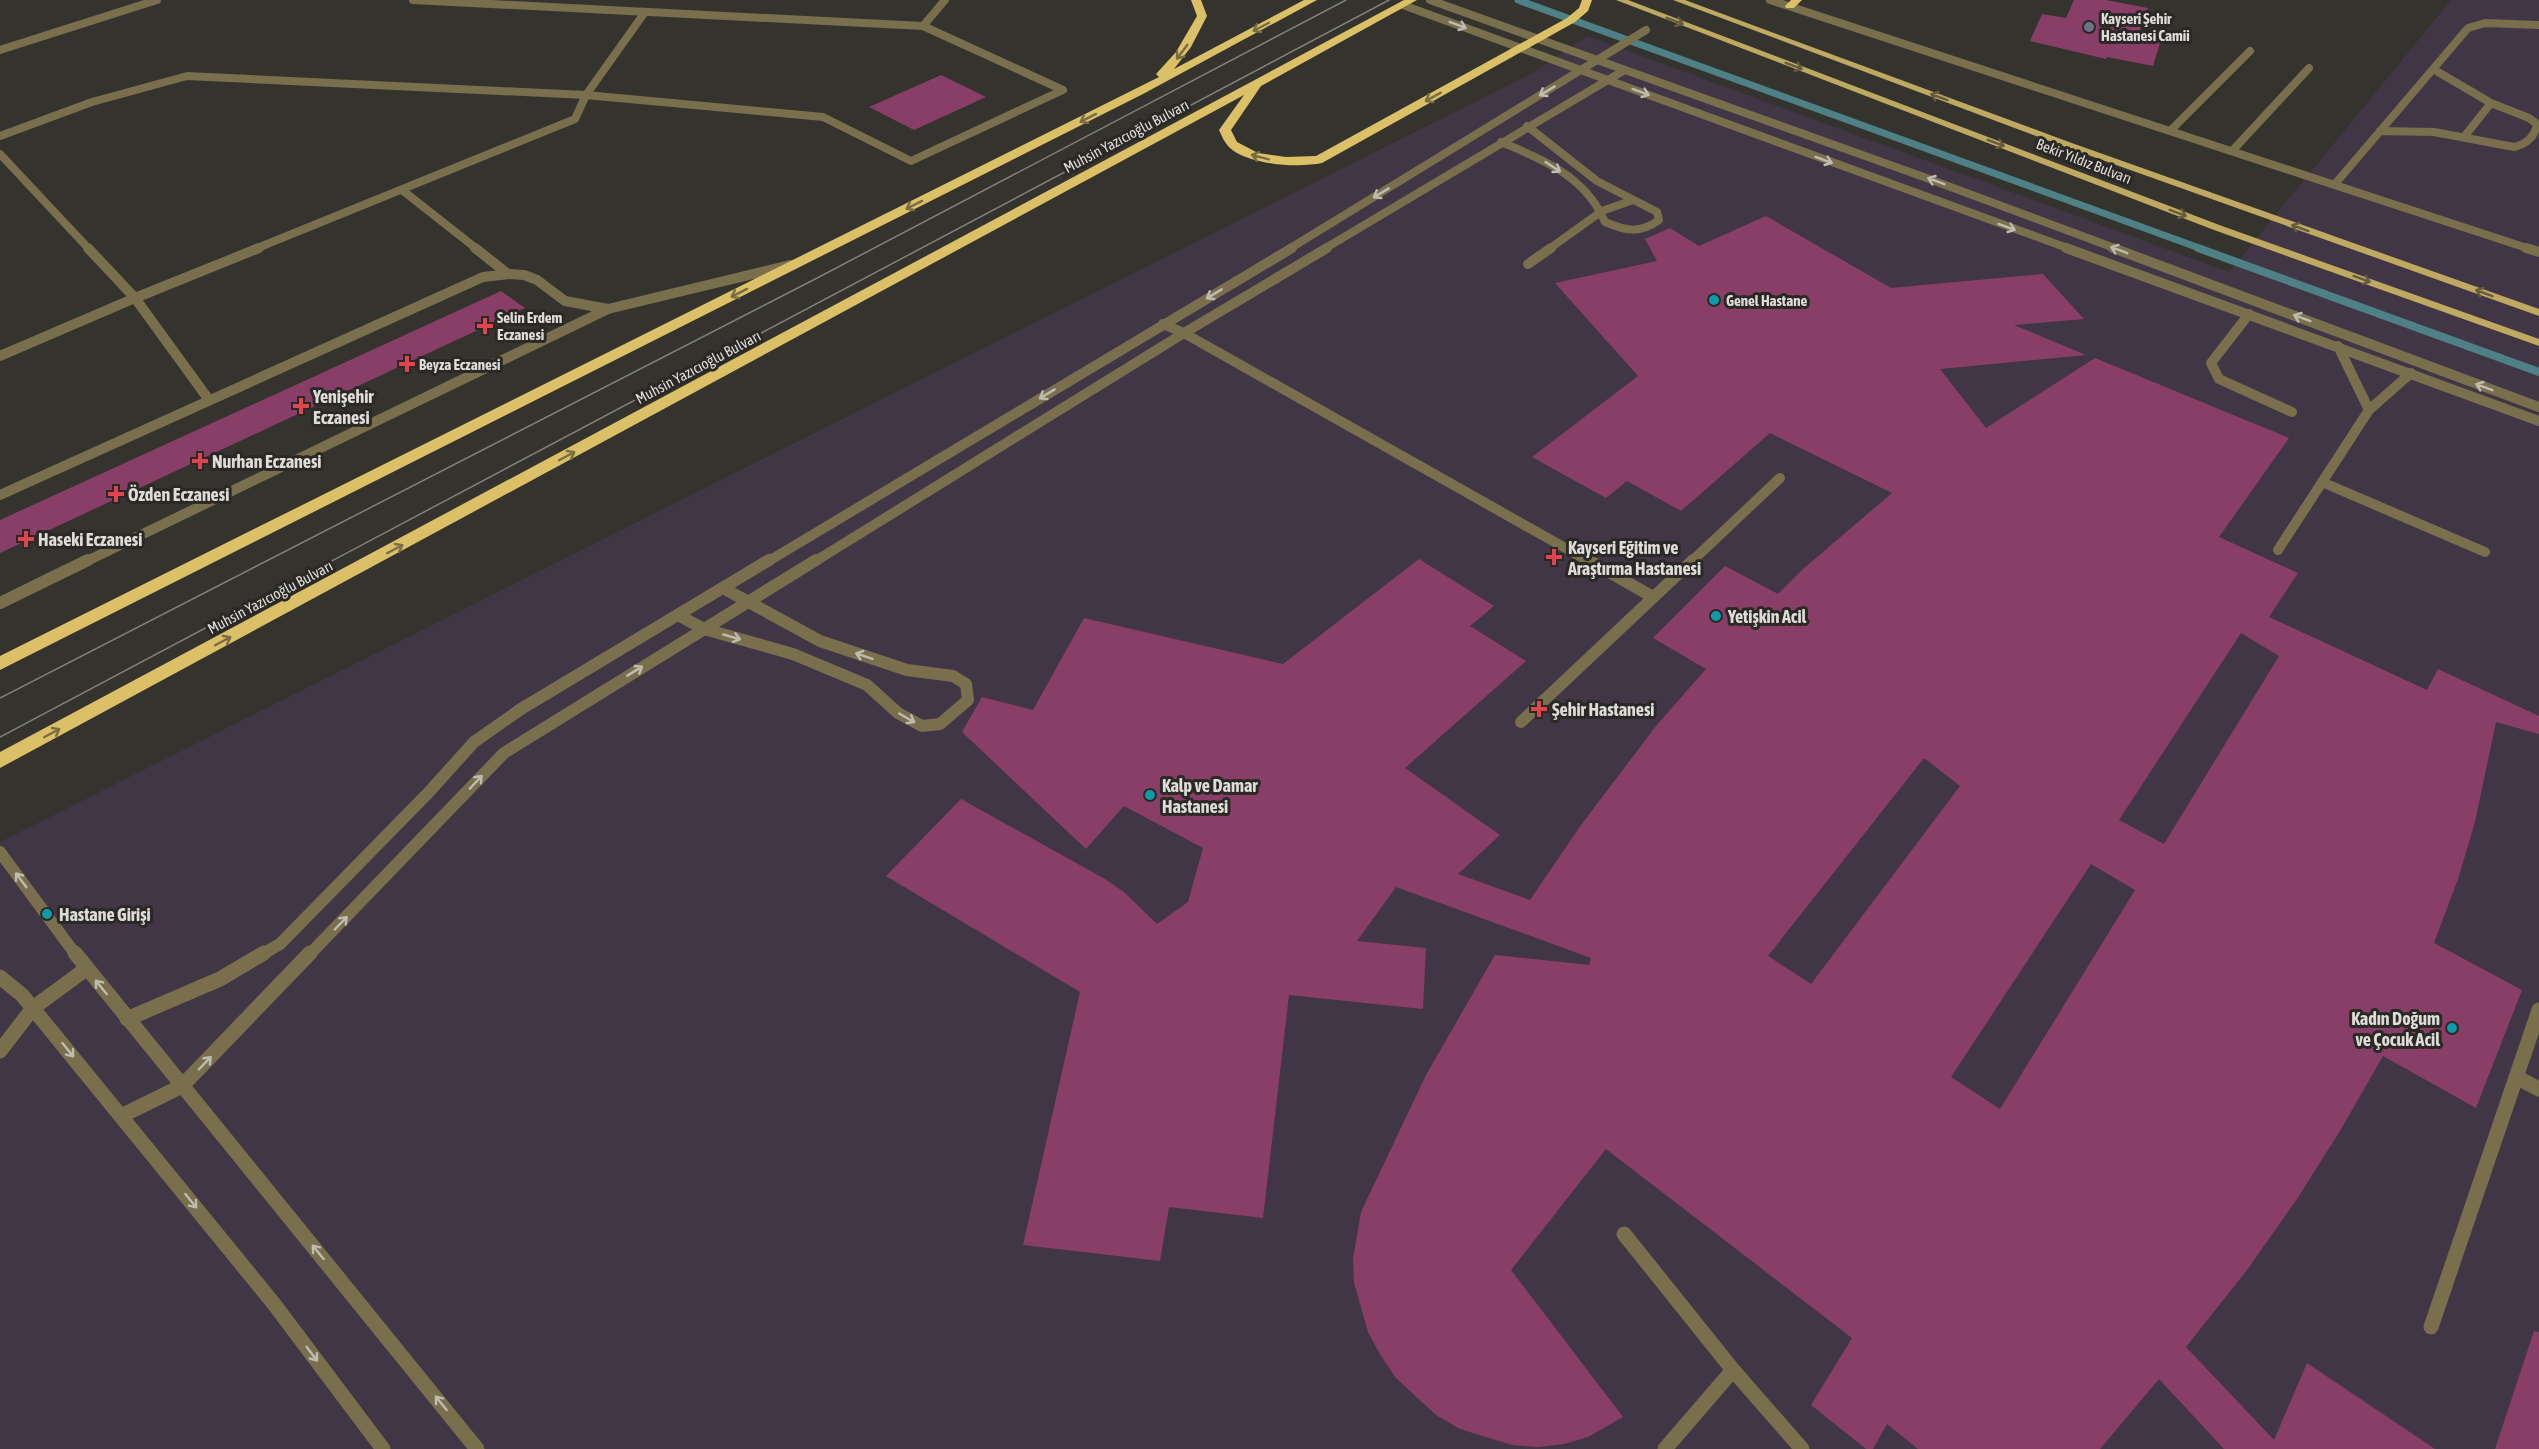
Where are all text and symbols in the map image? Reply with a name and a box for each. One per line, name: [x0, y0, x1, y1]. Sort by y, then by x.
place label: Kayseri Şehir Hastanesi Camii: [2101, 10, 2190, 44]
one-way arrow: [1665, 16, 1684, 27]
one-way arrow: [1448, 20, 1467, 31]
marker: Kayseri Şehir Hastanesi Camii: [2082, 20, 2096, 34]
one-way arrow: [1252, 22, 1270, 33]
one-way arrow: [1176, 43, 1188, 59]
one-way arrow: [1784, 62, 1803, 73]
one-way arrow: [1539, 86, 1556, 98]
one-way arrow: [1631, 87, 1650, 98]
one-way arrow: [1425, 91, 1442, 103]
one-way arrow: [1930, 91, 1949, 102]
street label: Muhsin Yazıcıoğlu Bulvarı: [1061, 96, 1191, 176]
one-way arrow: [1079, 112, 1097, 124]
street label: Bekir Yıldız Bulvarı: [2034, 135, 2134, 187]
one-way arrow: [1986, 138, 2005, 149]
one-way arrow: [1251, 150, 1270, 162]
one-way arrow: [1814, 155, 1833, 166]
one-way arrow: [1544, 162, 1561, 174]
one-way arrow: [1928, 175, 1946, 186]
one-way arrow: [1373, 187, 1390, 199]
one-way arrow: [905, 200, 923, 212]
one-way arrow: [2169, 208, 2187, 219]
one-way arrow: [2291, 221, 2310, 232]
one-way arrow: [1997, 222, 2016, 233]
one-way arrow: [2110, 244, 2129, 255]
one-way arrow: [2352, 275, 2370, 286]
one-way arrow: [2475, 287, 2494, 298]
one-way arrow: [731, 288, 749, 299]
one-way arrow: [1206, 288, 1223, 300]
place label: Genel Hastane: [1726, 292, 1807, 309]
marker: Genel Hastane: [1707, 293, 1721, 307]
place label: Selin Erdem Eczanesi: [497, 309, 563, 343]
one-way arrow: [2293, 312, 2312, 323]
marker: Selin Erdem Eczanesi: [478, 319, 492, 333]
street label: Muhsin Yazıcıoğlu Bulvarı: [633, 327, 763, 407]
place label: Beyza Eczanesi: [419, 356, 501, 373]
marker: Beyza Eczanesi: [400, 357, 414, 371]
one-way arrow: [2475, 380, 2494, 391]
place label: Yenişehir Eczanesi: [312, 386, 374, 428]
one-way arrow: [1039, 389, 1056, 401]
marker: Yenişehir Eczanesi: [294, 399, 308, 413]
one-way arrow: [558, 450, 575, 462]
place label: Nurhan Eczanesi: [212, 451, 322, 472]
marker: Nurhan Eczanesi: [193, 454, 207, 468]
place label: Özden Eczanesi: [128, 484, 229, 505]
marker: Özden Eczanesi: [109, 487, 123, 501]
place label: Haseki Eczanesi: [38, 529, 142, 550]
marker: Haseki Eczanesi: [19, 532, 33, 546]
place label: Kayseri Eğitim ve Araştırma Hastanesi: [1567, 537, 1701, 579]
one-way arrow: [386, 543, 403, 555]
marker: Kayseri Eğitim ve Araştırma Hastanesi: [1545, 548, 1563, 566]
street label: Muhsin Yazıcıoğlu Bulvarı: [205, 557, 335, 637]
place label: Yetişkin Acil: [1727, 606, 1807, 627]
marker: Yetişkin Acil: [1709, 609, 1723, 623]
one-way arrow: [722, 631, 741, 643]
one-way arrow: [214, 635, 232, 646]
one-way arrow: [855, 649, 874, 660]
one-way arrow: [626, 664, 643, 676]
place label: Şehir Hastanesi: [1552, 699, 1655, 720]
marker: Şehir Hastanesi: [1530, 700, 1548, 718]
one-way arrow: [898, 712, 915, 724]
one-way arrow: [42, 727, 60, 738]
one-way arrow: [469, 775, 483, 790]
place label: Kalp ve Damar Hastanesi: [1162, 775, 1258, 817]
marker: Kalp ve Damar Hastanesi: [1143, 788, 1157, 802]
one-way arrow: [15, 872, 27, 888]
place label: Hastane Girişi: [59, 904, 151, 925]
marker: Hastane Girişi: [40, 907, 54, 921]
one-way arrow: [334, 916, 349, 931]
one-way arrow: [95, 979, 108, 995]
place label: Kadın Doğum ve Çocuk Acil: [2351, 1008, 2440, 1050]
marker: Kadın Doğum ve Çocuk Acil: [2445, 1021, 2459, 1035]
one-way arrow: [61, 1042, 74, 1058]
one-way arrow: [198, 1055, 212, 1070]
one-way arrow: [184, 1193, 198, 1208]
one-way arrow: [311, 1244, 324, 1260]
one-way arrow: [306, 1346, 318, 1362]
one-way arrow: [434, 1396, 448, 1411]

